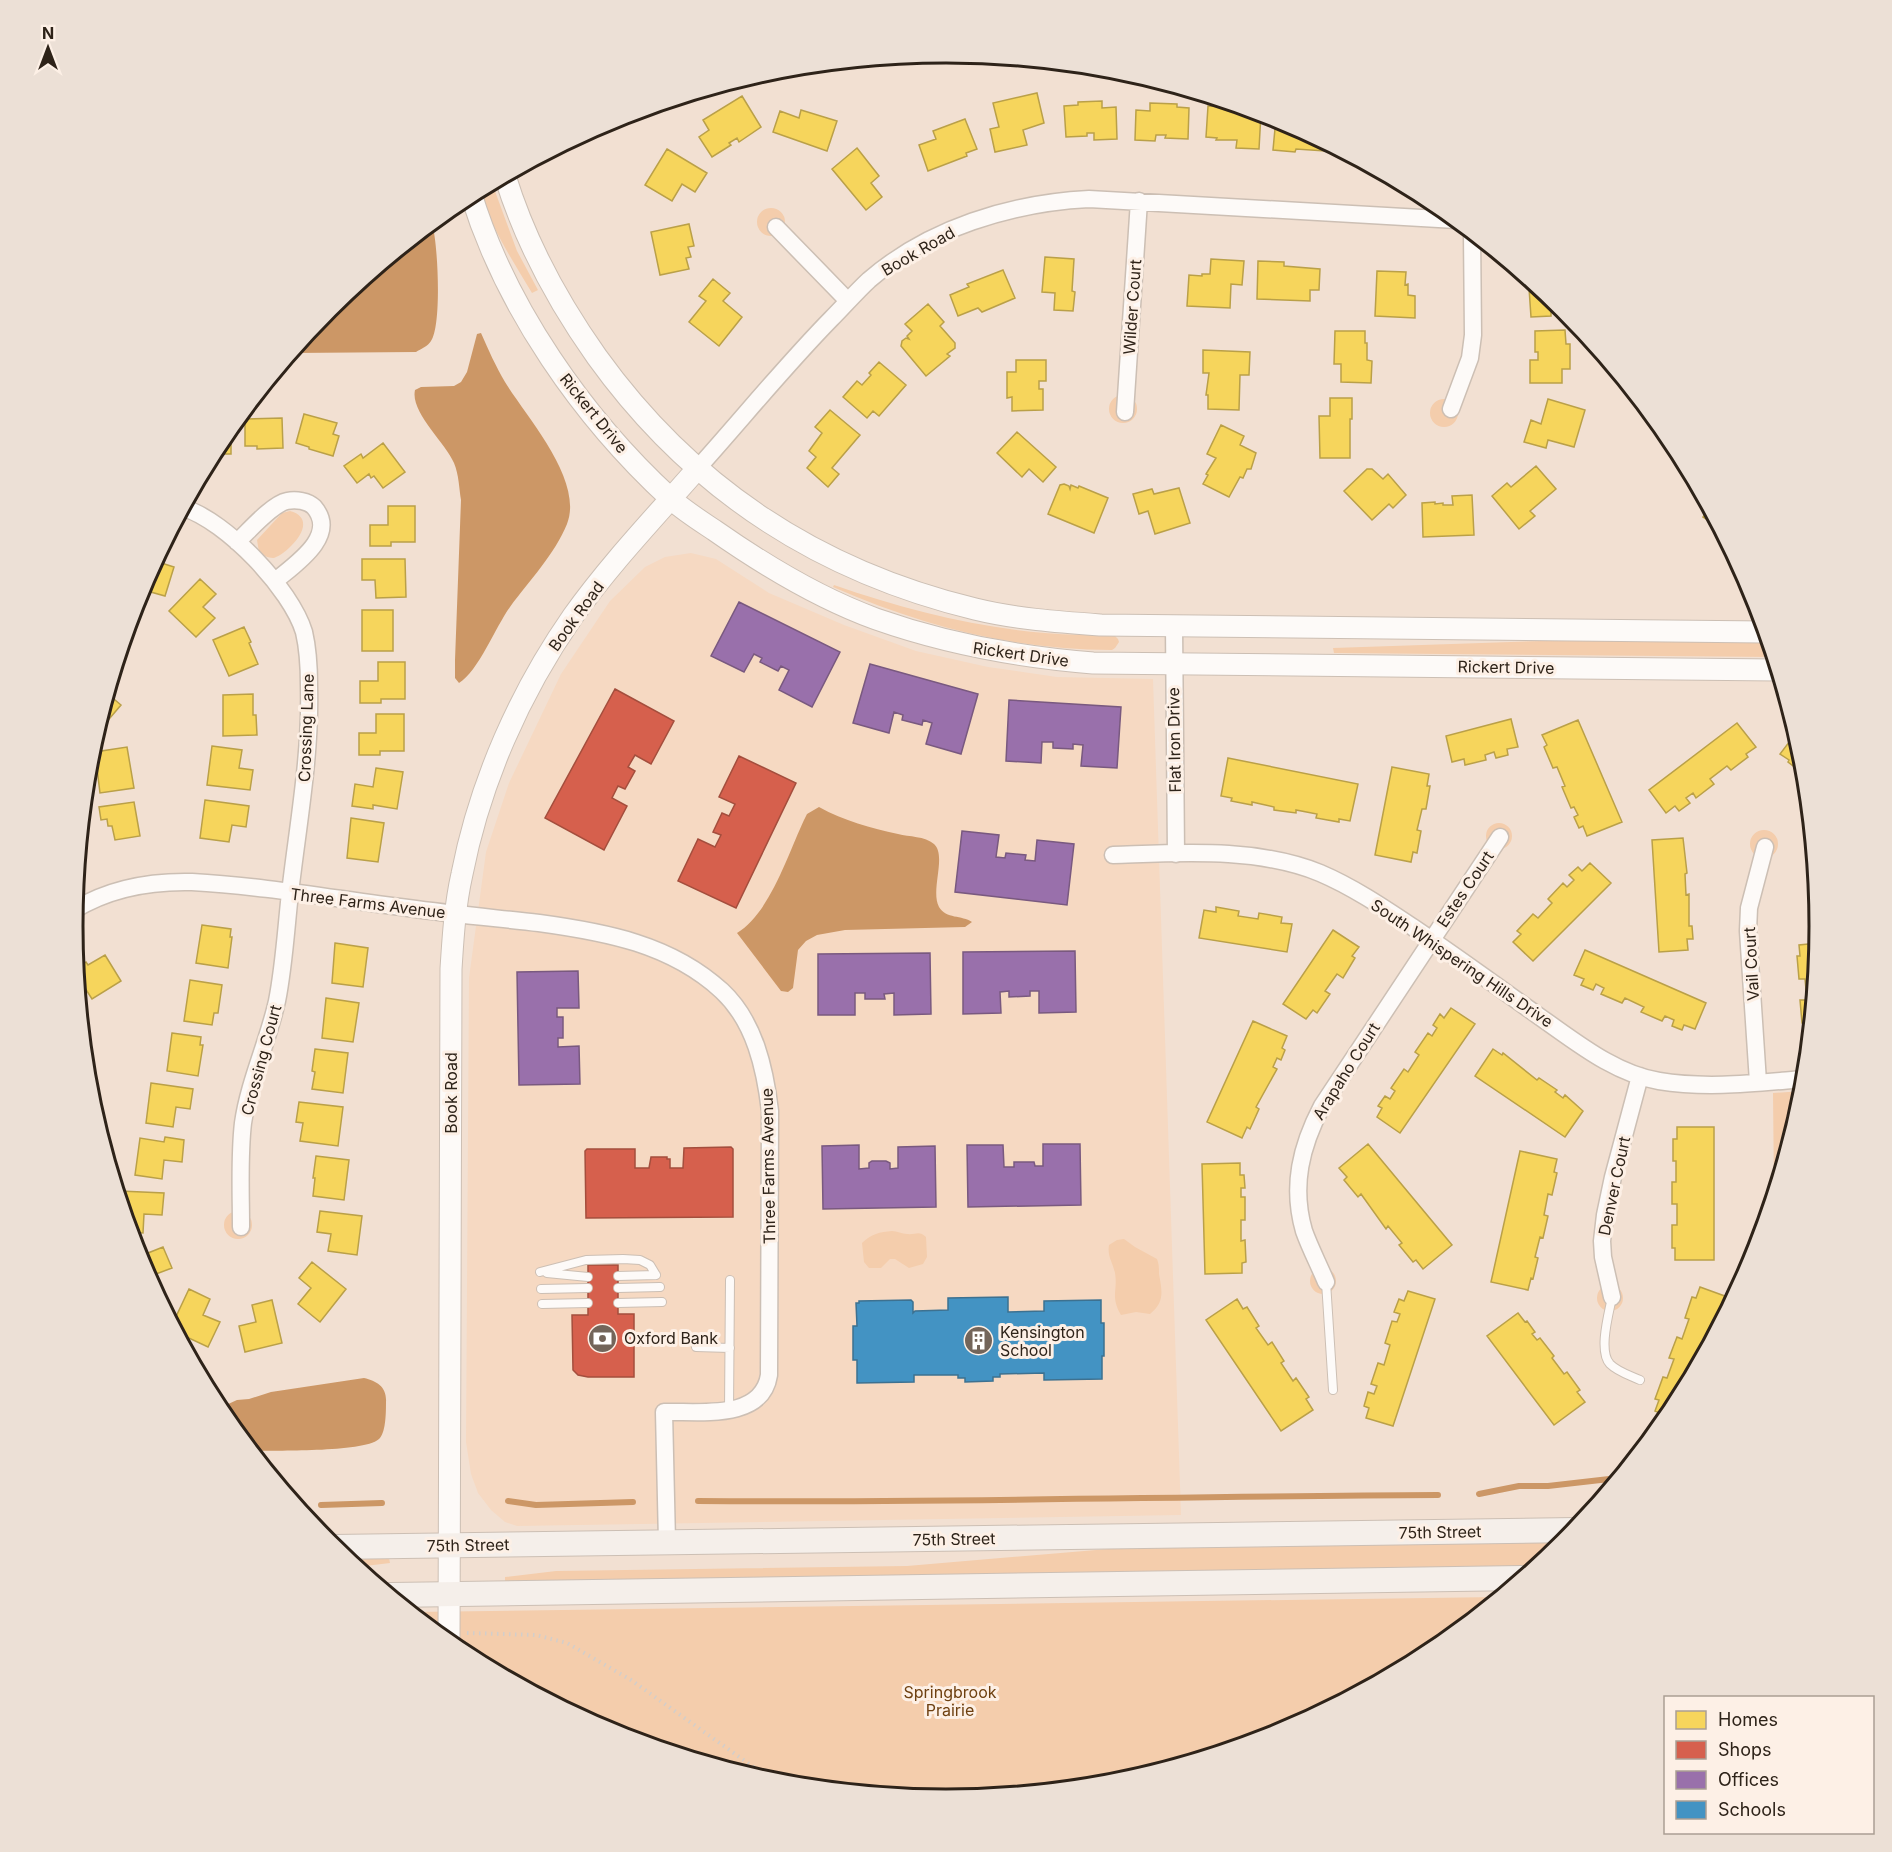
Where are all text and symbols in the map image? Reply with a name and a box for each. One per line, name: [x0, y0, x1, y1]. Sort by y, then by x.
north arrow: [18, 18, 78, 78]
text: N: [42, 23, 54, 43]
street label: Book Road: [878, 222, 958, 280]
street label: Wilder Court: [1119, 259, 1145, 355]
street label: Rickert Drive: [556, 369, 632, 457]
street label: Book Road: [544, 577, 608, 655]
street label: Rickert Drive: [972, 637, 1070, 671]
street label: Rickert Drive: [1457, 656, 1555, 678]
street label: Crossing Lane: [294, 673, 318, 783]
street label: Flat Iron Drive: [1163, 687, 1185, 793]
street label: Estes Court: [1432, 847, 1498, 931]
street label: Three Farms Avenue: [289, 884, 447, 922]
street label: South Whispering Hills Drive: [1367, 895, 1557, 1031]
street label: Vail Court: [1739, 927, 1763, 1001]
street label: Crossing Court: [237, 1002, 285, 1118]
street label: Arapaho Court: [1308, 1019, 1384, 1123]
street label: Book Road: [441, 1052, 461, 1134]
street label: Three Farms Avenue: [757, 1088, 779, 1244]
street label: Denver Court: [1594, 1135, 1634, 1237]
bank icon: Oxford Bank: [587, 1322, 619, 1354]
place label: Kensington School: [1000, 1322, 1085, 1360]
building icon: Kensington School: [963, 1325, 995, 1357]
place label: Oxford Bank: [624, 1328, 718, 1348]
street label: 75th Street: [1398, 1521, 1482, 1543]
street label: 75th Street: [912, 1528, 996, 1550]
street label: 75th Street: [426, 1534, 510, 1556]
park label: Springbrook Prairie: [904, 1682, 997, 1720]
legend: [1664, 1696, 1874, 1834]
text: Homes: [1718, 1709, 1778, 1730]
text: Shops: [1718, 1739, 1772, 1760]
text: Offices: [1718, 1769, 1779, 1790]
text: Schools: [1718, 1799, 1786, 1820]

